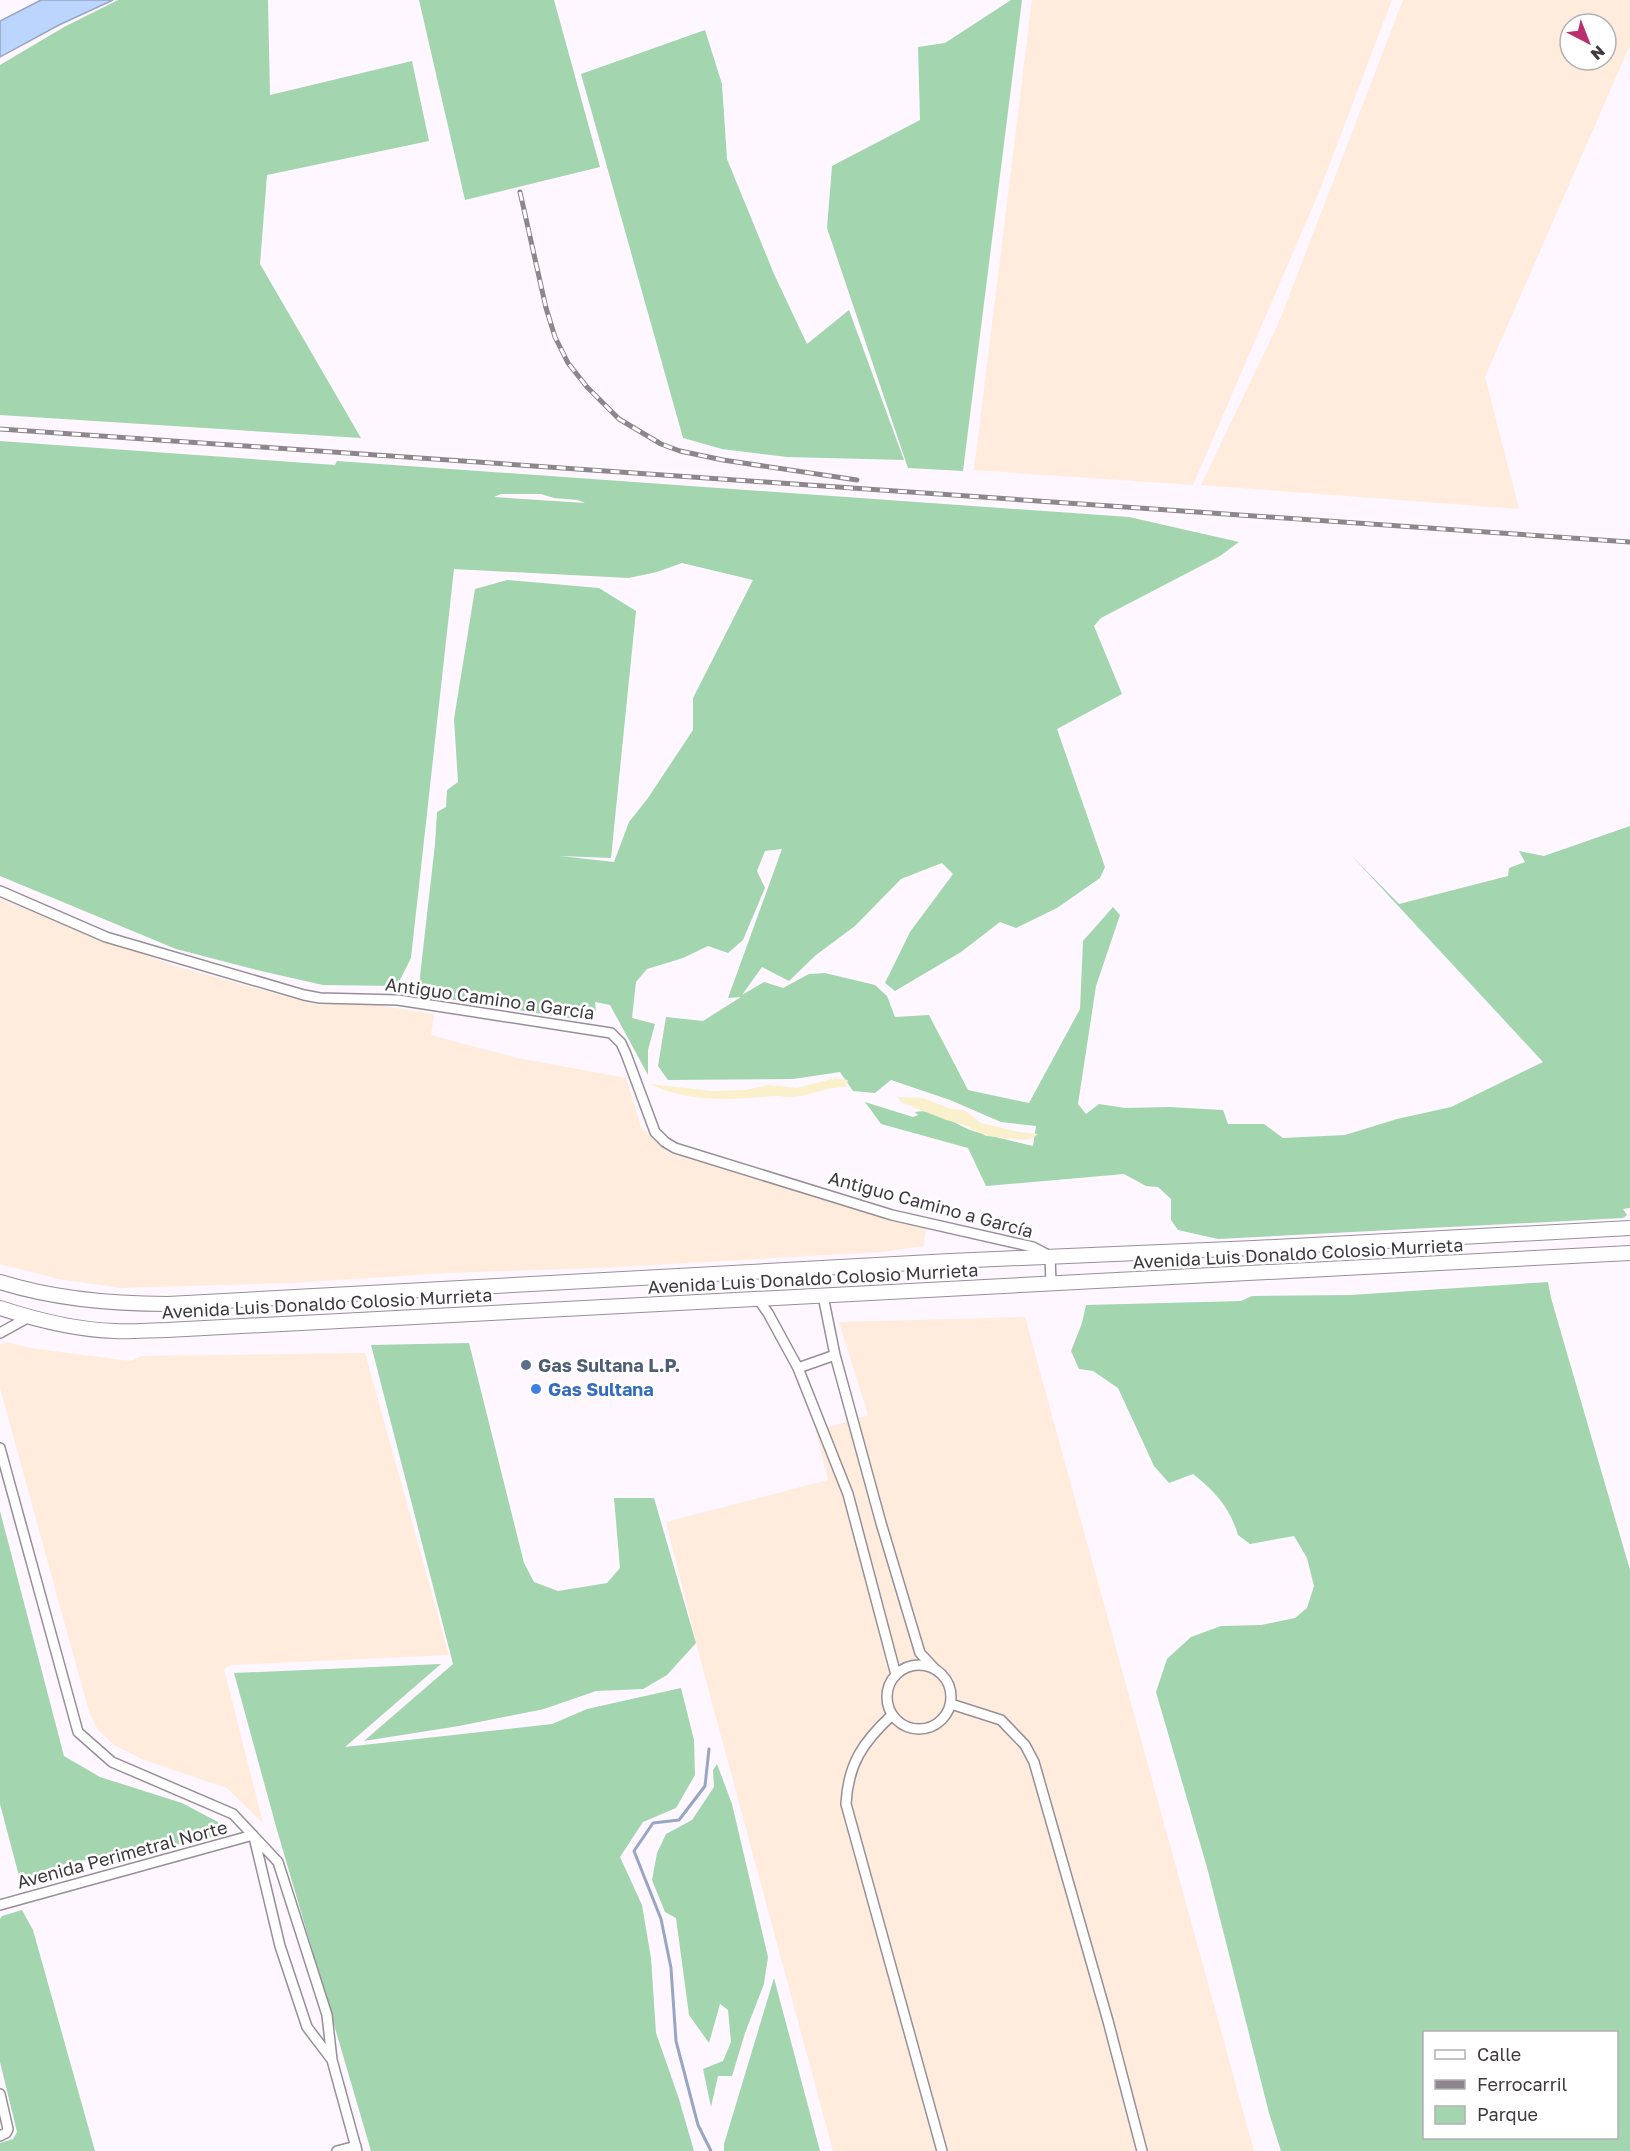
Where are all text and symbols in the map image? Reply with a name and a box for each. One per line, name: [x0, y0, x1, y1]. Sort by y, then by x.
north arrow: [1558, 12, 1618, 72]
text: N: [1587, 42, 1609, 65]
street label: Antiguo Camino a García: [384, 972, 596, 1024]
street label: Antiguo Camino a García: [826, 1166, 1036, 1242]
street label: Avenida Luis Donaldo Colosio Murrieta: [1132, 1233, 1464, 1273]
street label: Avenida Luis Donaldo Colosio Murrieta: [647, 1258, 979, 1298]
street label: Avenida Luis Donaldo Colosio Murrieta: [161, 1283, 493, 1323]
place label: Gas Sultana L.P.: [538, 1354, 680, 1376]
marker: Gas Sultana L.P.: [519, 1358, 533, 1372]
place label: Gas Sultana: [548, 1378, 654, 1400]
marker: Gas Sultana: [529, 1382, 543, 1396]
street label: Avenida Perimetral Norte: [14, 1815, 230, 1893]
legend: [1423, 2031, 1618, 2139]
text: Calle: [1477, 2043, 1521, 2065]
text: Ferrocarril: [1477, 2073, 1567, 2095]
text: Parque: [1477, 2103, 1538, 2125]

